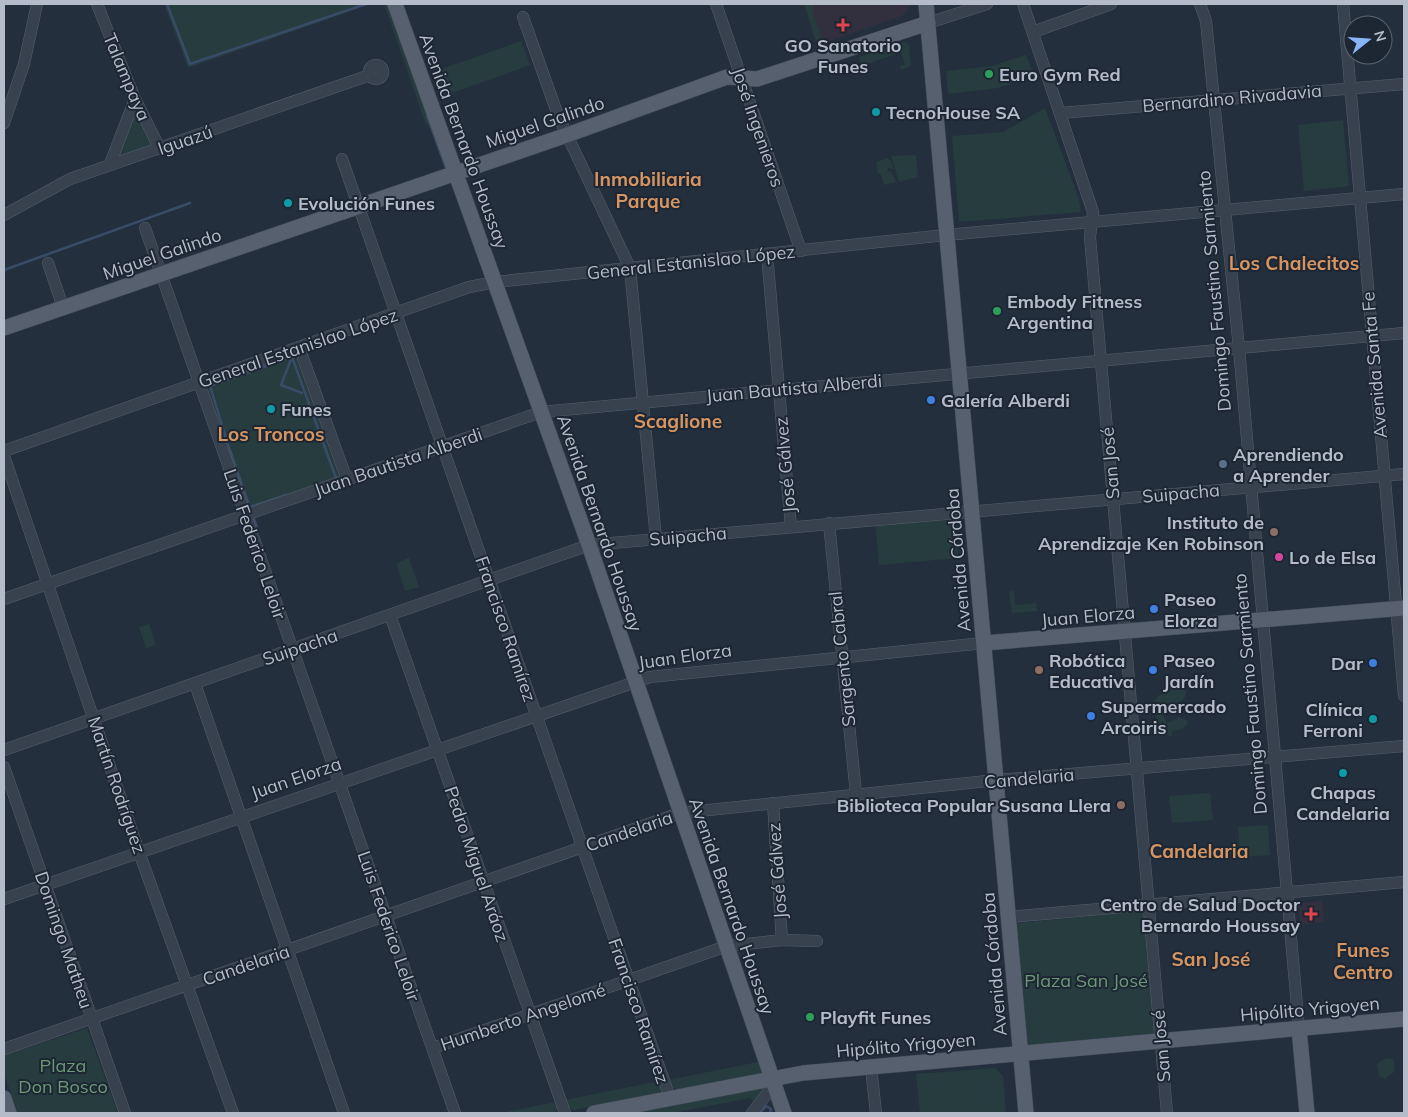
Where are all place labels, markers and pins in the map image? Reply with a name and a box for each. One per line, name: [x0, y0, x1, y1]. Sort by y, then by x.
marker: GO Sanatorio Funes: [836, 18, 850, 32]
place label: GO Sanatorio Funes: [784, 34, 902, 78]
place label: Euro Gym Red: [999, 63, 1121, 86]
marker: Euro Gym Red: [983, 68, 995, 80]
place label: TecnoHouse SA: [886, 101, 1021, 124]
marker: TecnoHouse SA: [870, 106, 882, 118]
place label: Evolución Funes: [298, 192, 435, 215]
marker: Evolución Funes: [282, 197, 294, 209]
place label: Embody Fitness Argentina: [1007, 290, 1142, 334]
marker: Embody Fitness Argentina: [991, 305, 1003, 317]
place label: Galería Alberdi: [941, 389, 1070, 412]
marker: Galería Alberdi: [925, 394, 937, 406]
place label: Funes: [281, 398, 332, 421]
marker: Funes: [265, 403, 277, 415]
place label: Aprendiendo a Aprender: [1233, 443, 1344, 487]
marker: Aprendiendo a Aprender: [1217, 458, 1229, 470]
place label: Instituto de Aprendizaje Ken Robinson: [1038, 511, 1264, 555]
marker: Instituto de Aprendizaje Ken Robinson: [1268, 526, 1280, 538]
place label: Lo de Elsa: [1289, 546, 1376, 569]
marker: Lo de Elsa: [1273, 551, 1285, 563]
place label: Paseo Elorza: [1164, 588, 1218, 632]
marker: Paseo Elorza: [1148, 603, 1160, 615]
place label: Robótica Educativa: [1049, 649, 1134, 693]
place label: Paseo Jardín: [1163, 649, 1215, 693]
place label: Dar: [1331, 652, 1364, 675]
marker: Dar: [1367, 657, 1379, 669]
marker: Robótica Educativa: [1033, 664, 1045, 676]
marker: Paseo Jardín: [1147, 664, 1159, 676]
place label: Supermercado Arcoiris: [1101, 695, 1226, 739]
place label: Clínica Ferroni: [1303, 698, 1363, 742]
marker: Supermercado Arcoiris: [1085, 710, 1097, 722]
marker: Clínica Ferroni: [1367, 713, 1379, 725]
marker: Chapas Candelaria: [1337, 767, 1349, 779]
place label: Chapas Candelaria: [1296, 781, 1390, 825]
place label: Biblioteca Popular Susana Llera: [837, 794, 1111, 817]
marker: Biblioteca Popular Susana Llera: [1115, 799, 1127, 811]
place label: Centro de Salud Doctor Bernardo Houssay: [1100, 893, 1301, 937]
marker: Centro de Salud Doctor Bernardo Houssay: [1304, 907, 1318, 921]
place label: Playfit Funes: [820, 1006, 931, 1029]
marker: Playfit Funes: [804, 1011, 816, 1023]

